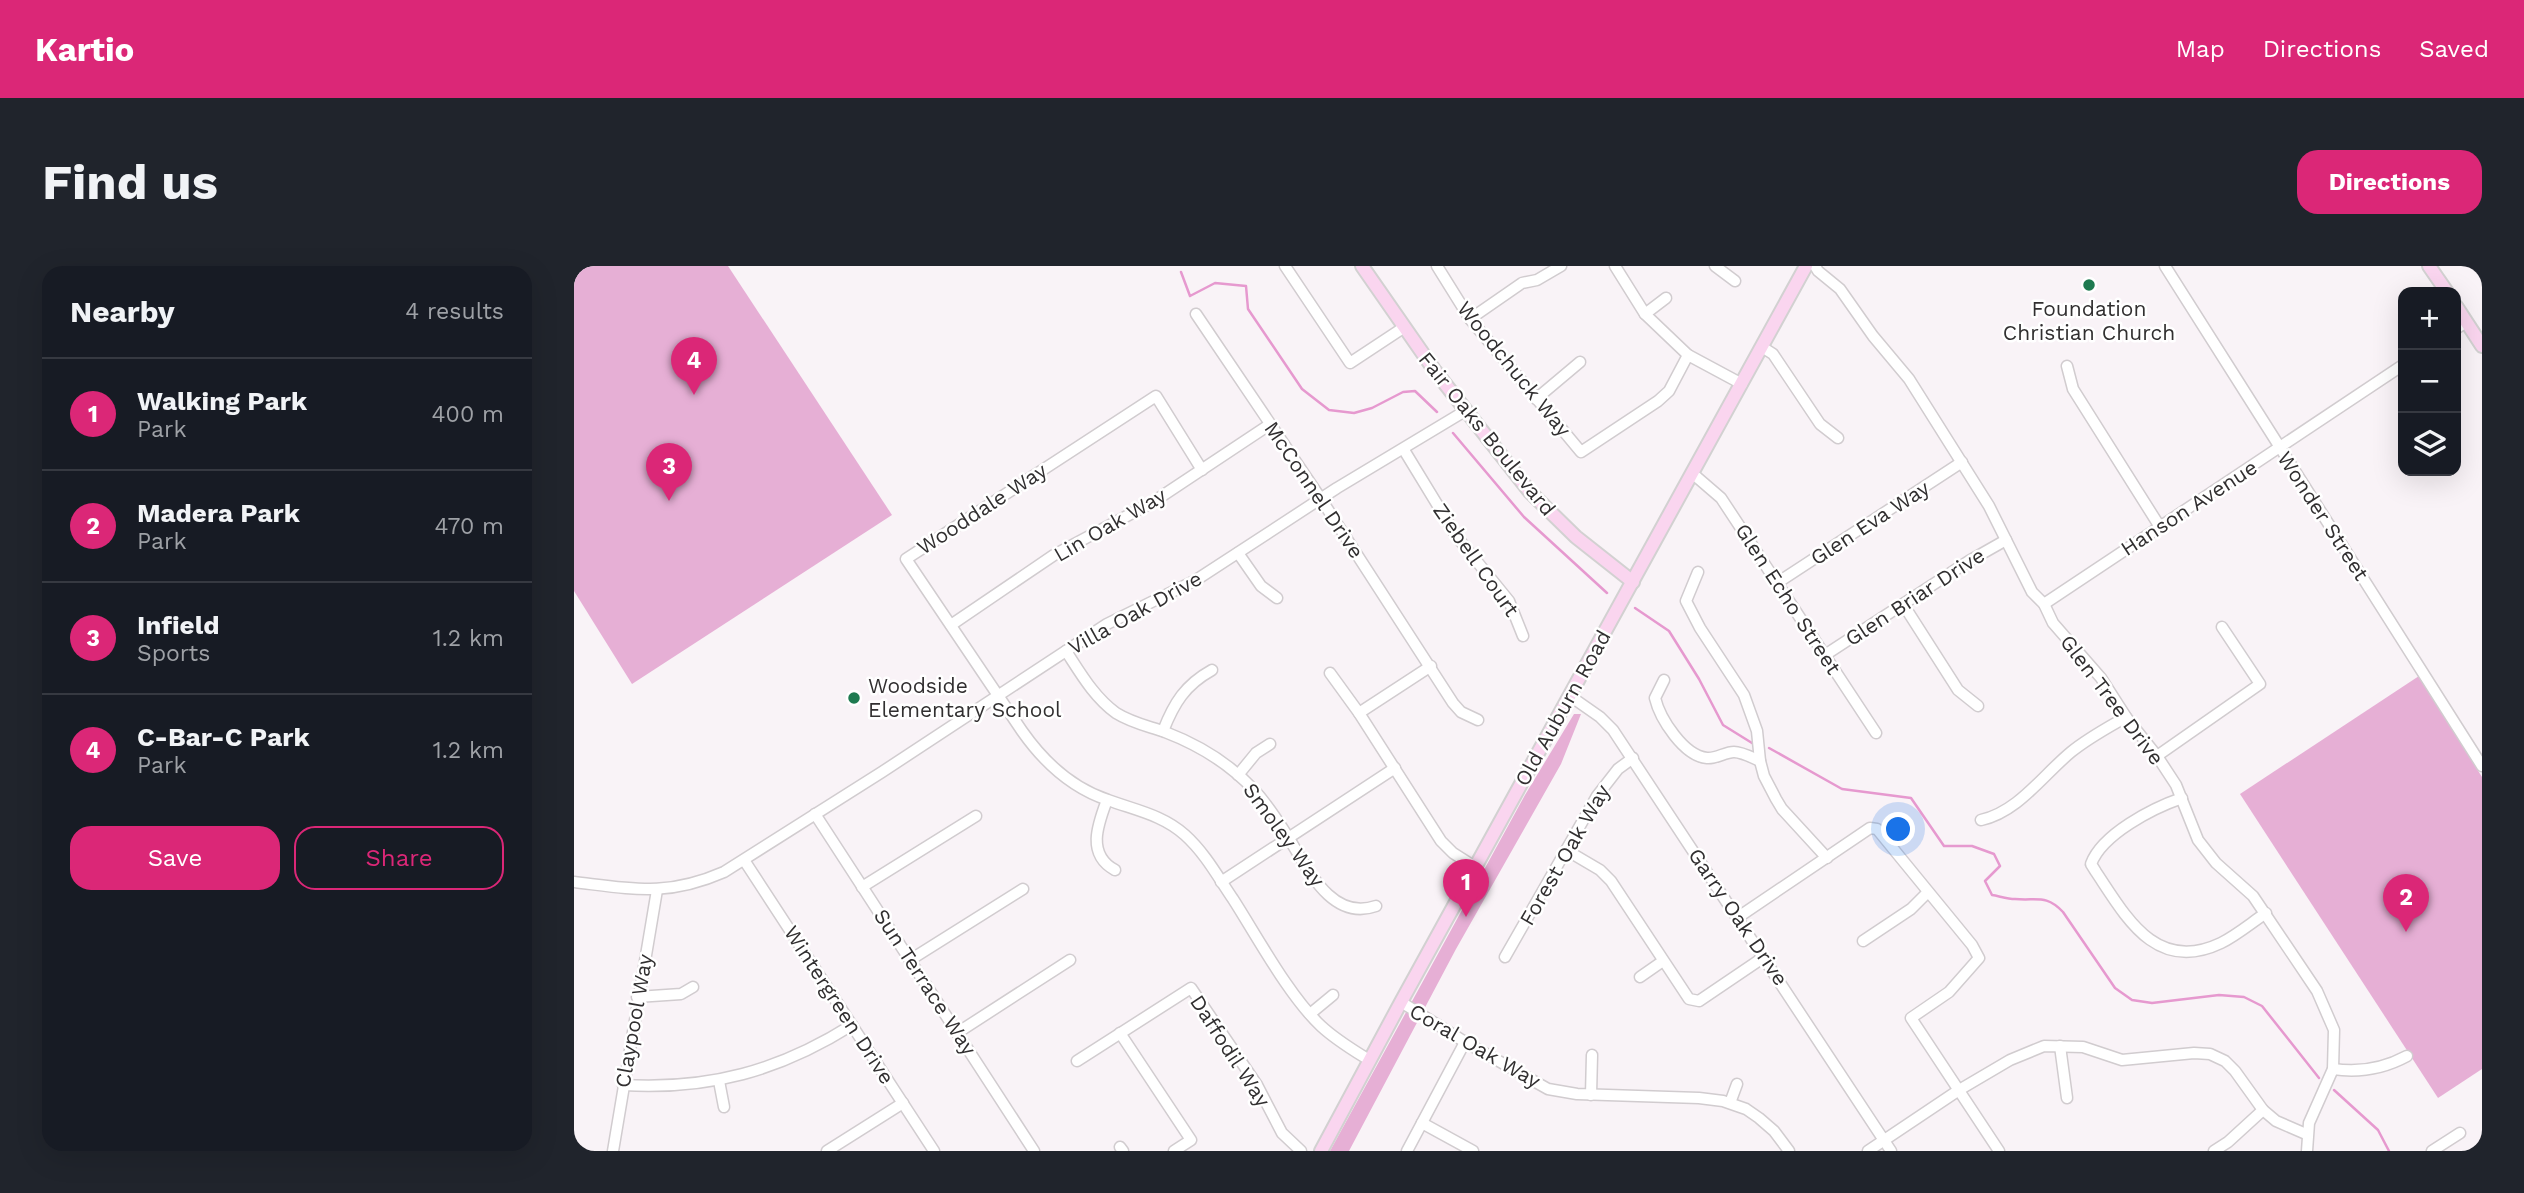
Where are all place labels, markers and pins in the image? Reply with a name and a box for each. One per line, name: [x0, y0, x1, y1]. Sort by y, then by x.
marker: Foundation Christian Church: [2081, 277, 2097, 293]
place label: Foundation Christian Church: [2003, 296, 2175, 345]
pin: 4: [671, 337, 717, 395]
pin: 3: [646, 443, 692, 501]
place label: Woodside Elementary School: [868, 673, 1062, 722]
marker: Woodside Elementary School: [846, 690, 862, 706]
pin: 1: [1443, 859, 1489, 917]
pin: 2: [2383, 874, 2429, 932]

